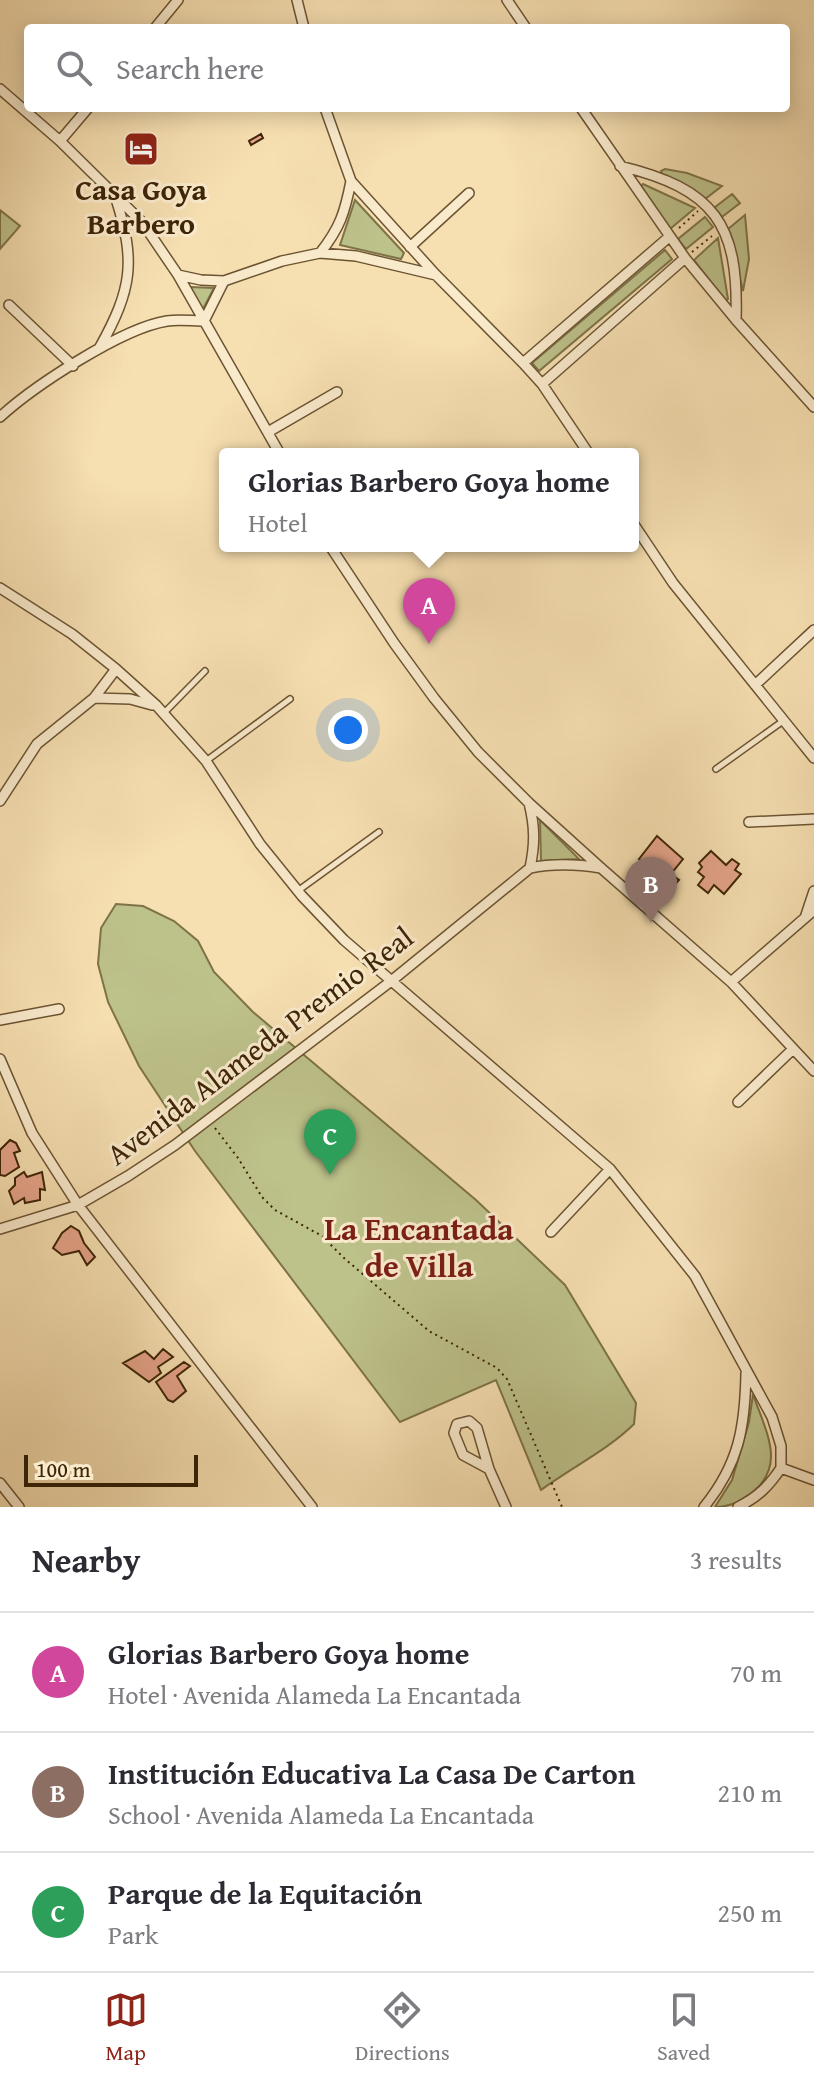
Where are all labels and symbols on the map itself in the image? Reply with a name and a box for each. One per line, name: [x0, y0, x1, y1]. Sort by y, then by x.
hotel icon: Casa Goya Barbero: [122, 130, 160, 168]
place label: Casa Goya Barbero: [75, 167, 207, 245]
pin: A: [403, 578, 455, 644]
your location: [328, 710, 368, 750]
pin: B: [625, 857, 677, 923]
street label: Avenida Alameda Premio Real: [97, 915, 422, 1175]
pin: C: [304, 1109, 356, 1175]
district label: La Encantada de Villa: [324, 1205, 514, 1289]
scale bar: [24, 1451, 198, 1487]

